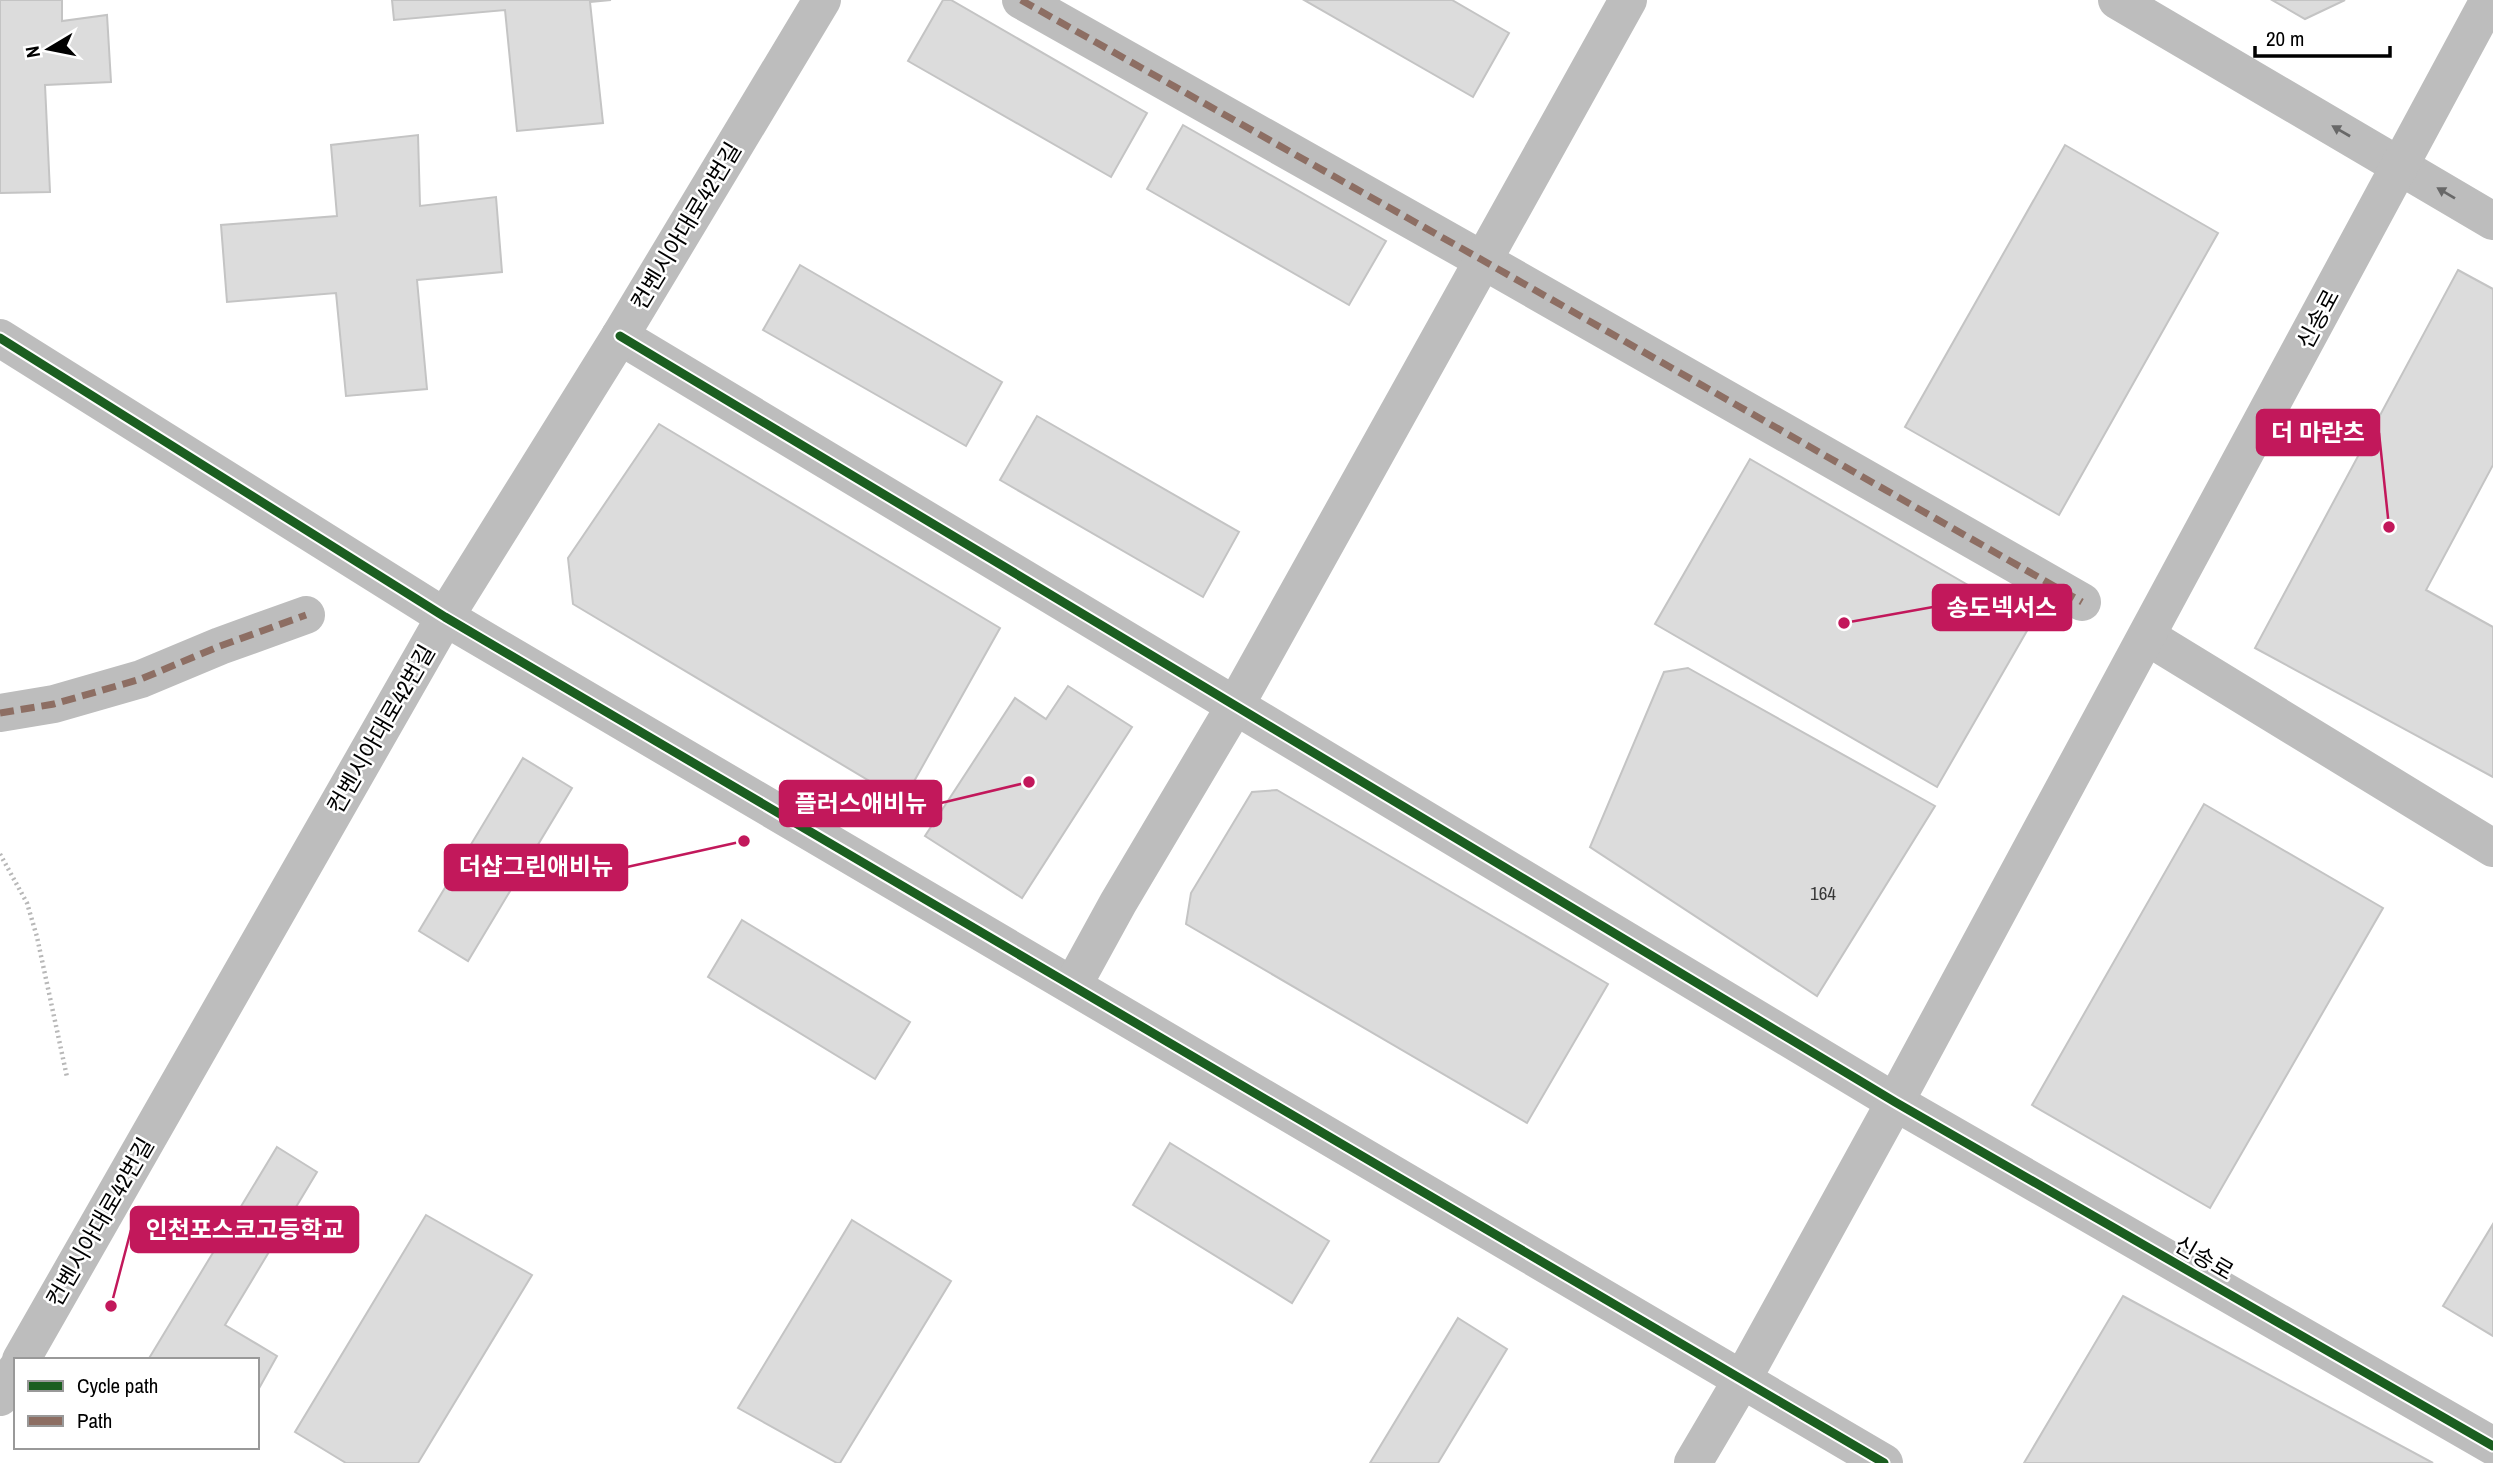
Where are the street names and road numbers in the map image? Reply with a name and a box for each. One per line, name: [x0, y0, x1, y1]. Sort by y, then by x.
street label: 컨벤시아대로42번길: [623, 136, 748, 315]
street label: 신송로: [2289, 283, 2346, 354]
street label: 컨벤시아대로42번길: [320, 639, 442, 819]
street label: 컨벤시아대로42번길: [39, 1132, 161, 1312]
street label: 신송로: [2169, 1228, 2239, 1287]

